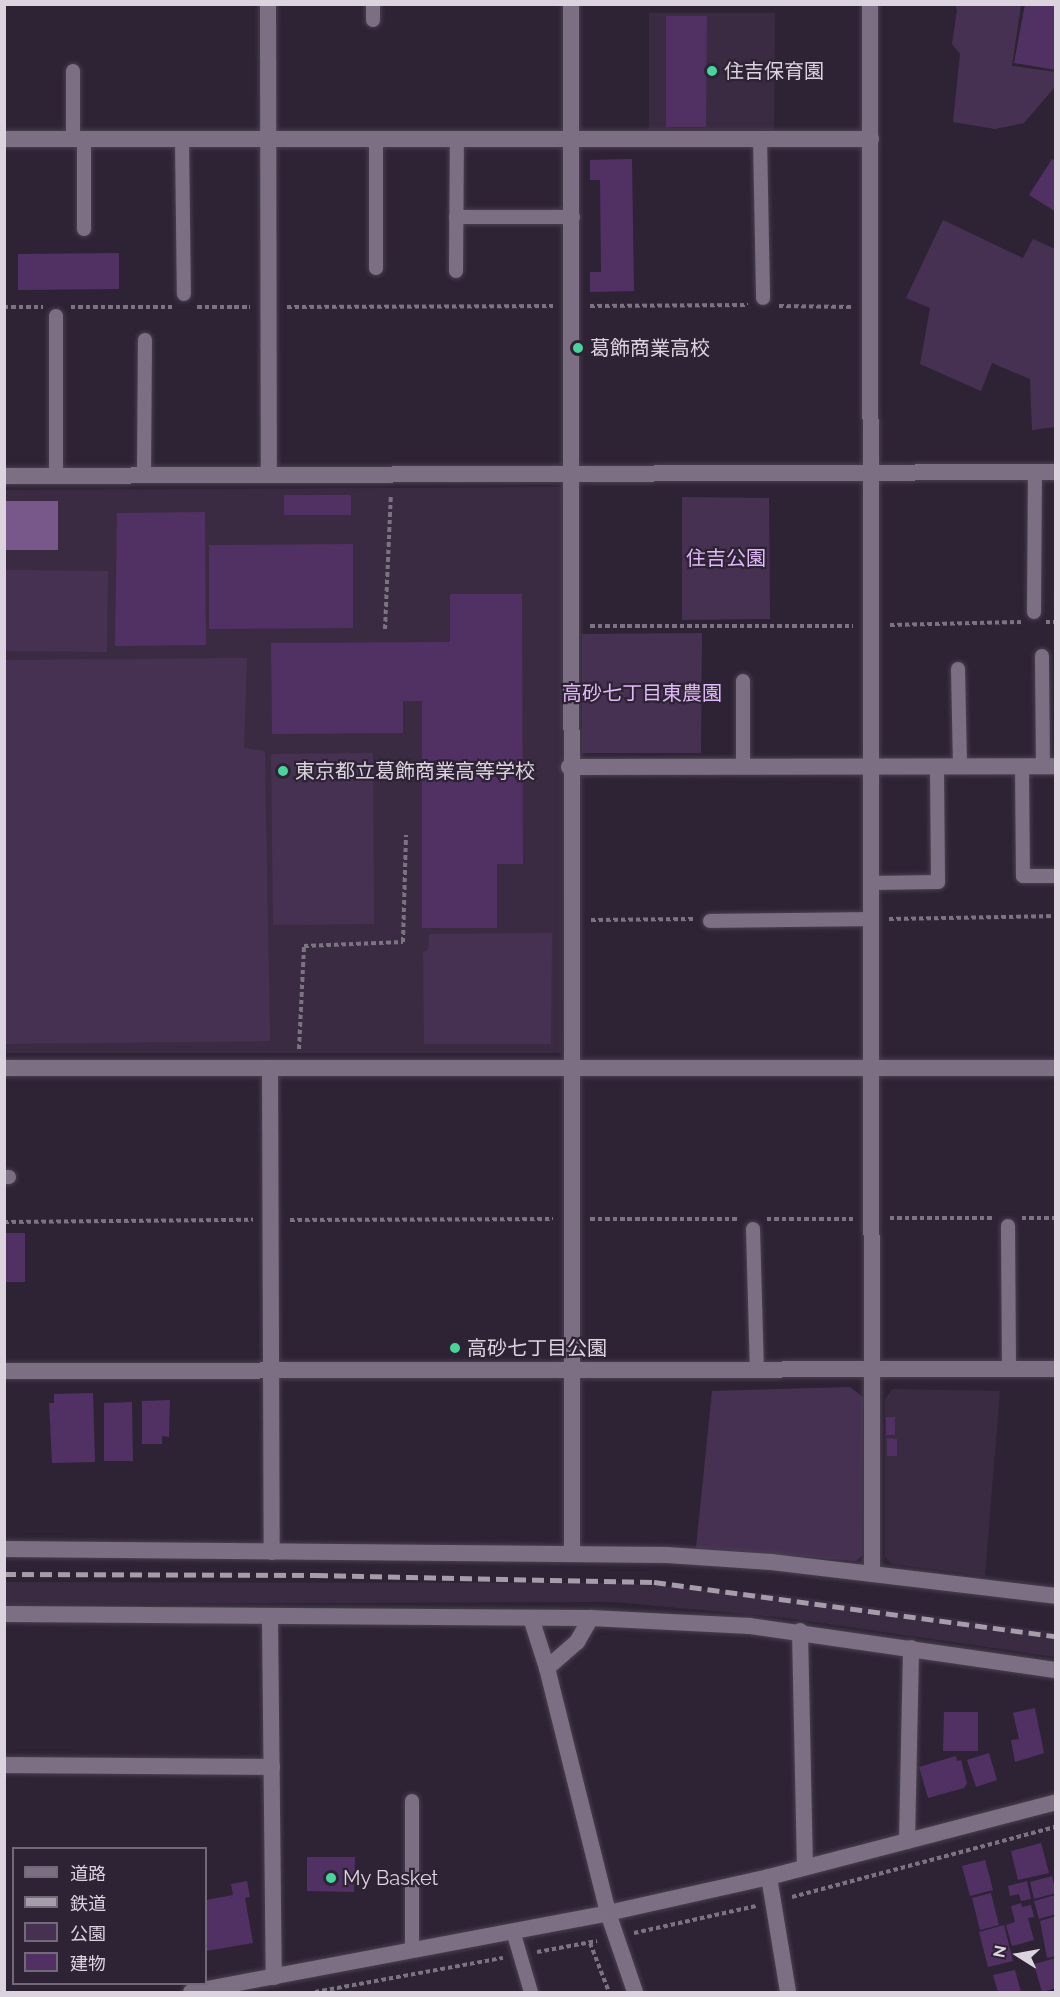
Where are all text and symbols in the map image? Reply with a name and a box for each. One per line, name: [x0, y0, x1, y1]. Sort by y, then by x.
place label: 住吉保育園: [724, 59, 824, 83]
marker: 住吉保育園: [705, 64, 719, 78]
place label: 葛飾商業高校: [590, 336, 710, 360]
marker: 葛飾商業高校: [571, 341, 585, 355]
park label: 住吉公園: [686, 546, 766, 570]
park label: 高砂七丁目東農園: [562, 681, 722, 705]
place label: 東京都立葛飾商業高等学校: [295, 759, 535, 783]
marker: 東京都立葛飾商業高等学校: [276, 764, 290, 778]
place label: 高砂七丁目公園: [467, 1336, 607, 1360]
marker: 高砂七丁目公園: [448, 1341, 462, 1355]
legend: [12, 1847, 207, 1985]
text: 道路: [70, 1863, 106, 1884]
place label: My Basket: [343, 1866, 439, 1890]
marker: My Basket: [324, 1871, 338, 1885]
text: 鉄道: [70, 1893, 106, 1914]
text: 公園: [70, 1923, 106, 1944]
north arrow: [988, 1925, 1048, 1985]
text: N: [989, 1944, 1010, 1959]
text: 建物: [70, 1953, 106, 1974]

